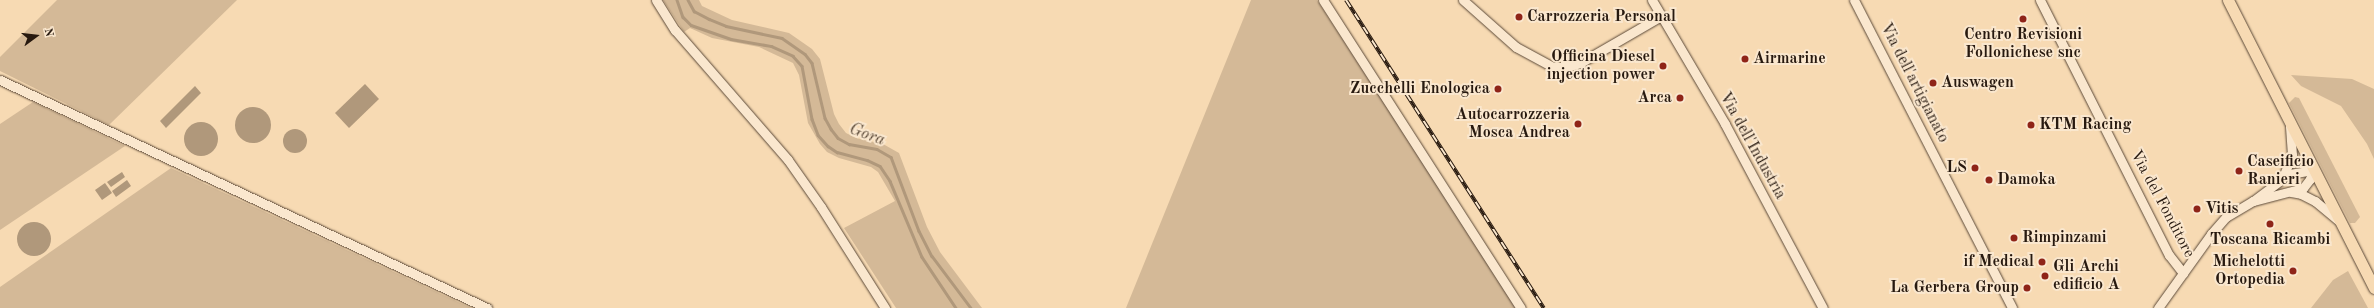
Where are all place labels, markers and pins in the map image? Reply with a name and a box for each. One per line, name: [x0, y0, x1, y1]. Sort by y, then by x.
place label: Carrozzeria Personal: [1527, 7, 1676, 27]
marker: Carrozzeria Personal: [1514, 12, 1524, 22]
marker: Centro Revisioni Follonichese snc: [2018, 14, 2028, 24]
place label: Centro Revisioni Follonichese snc: [1964, 25, 2082, 63]
place label: Officina Diesel injection power: [1547, 47, 1655, 85]
place label: Airmarine: [1753, 49, 1826, 69]
marker: Airmarine: [1740, 54, 1750, 64]
marker: Officina Diesel injection power: [1658, 61, 1668, 71]
place label: Auswagen: [1941, 73, 2014, 93]
marker: Auswagen: [1928, 78, 1938, 88]
place label: Zucchelli Enologica: [1350, 79, 1490, 99]
marker: Zucchelli Enologica: [1493, 84, 1503, 94]
place label: Arca: [1637, 88, 1672, 108]
marker: Arca: [1675, 93, 1685, 103]
place label: Autocarrozzeria Mosca Andrea: [1456, 105, 1570, 143]
place label: KTM Racing: [2039, 115, 2131, 135]
marker: Autocarrozzeria Mosca Andrea: [1573, 119, 1583, 129]
marker: KTM Racing: [2026, 120, 2036, 130]
place label: Caseificio Ranieri: [2247, 152, 2314, 190]
place label: LS: [1946, 158, 1967, 178]
marker: LS: [1970, 163, 1980, 173]
marker: Caseificio Ranieri: [2234, 166, 2244, 176]
place label: Damoka: [1997, 170, 2056, 190]
marker: Damoka: [1984, 175, 1994, 185]
place label: Vitis: [2205, 199, 2239, 219]
marker: Vitis: [2192, 204, 2202, 214]
marker: Toscana Ricambi: [2265, 219, 2275, 229]
place label: Rimpinzami: [2022, 228, 2107, 248]
place label: Toscana Ricambi: [2210, 230, 2330, 250]
marker: Rimpinzami: [2009, 233, 2019, 243]
place label: if Medical: [1964, 252, 2034, 272]
place label: Michelotti Ortopedia: [2213, 252, 2285, 290]
marker: if Medical: [2037, 257, 2047, 267]
place label: Gli Archi edificio A: [2053, 257, 2120, 295]
marker: Michelotti Ortopedia: [2288, 266, 2298, 276]
marker: Gli Archi edificio A: [2040, 271, 2050, 281]
place label: La Gerbera Group: [1890, 278, 2019, 298]
marker: La Gerbera Group: [2022, 283, 2032, 293]

